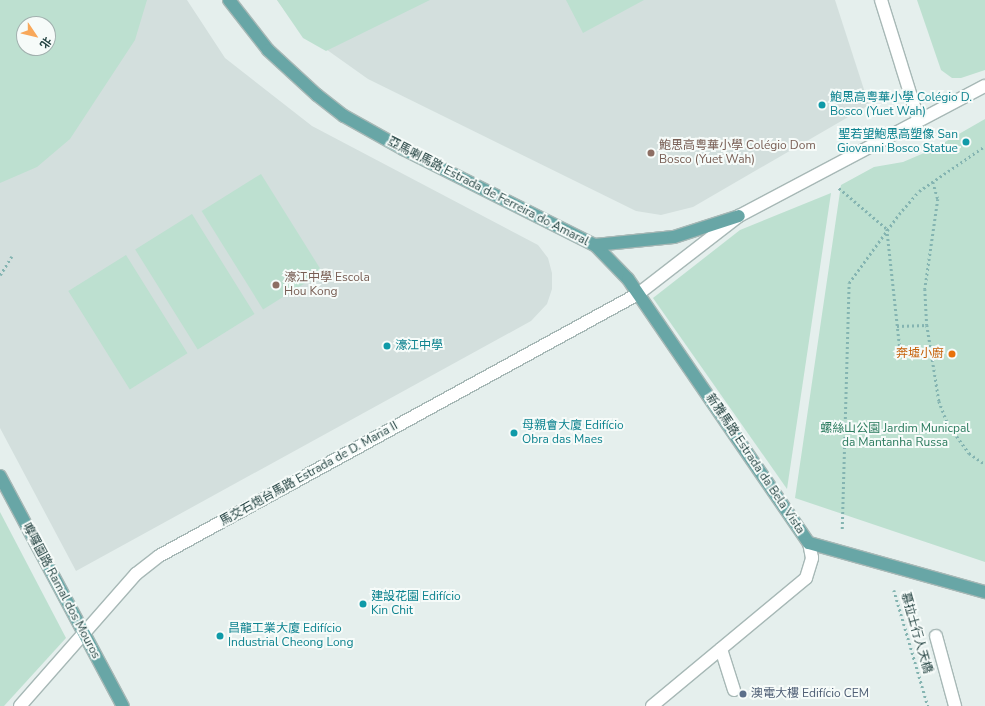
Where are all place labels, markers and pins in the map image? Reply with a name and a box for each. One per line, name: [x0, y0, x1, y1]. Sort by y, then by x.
place label: 鮑思高粵華小學 Colégio D. Bosco (Yuet Wah): [830, 91, 972, 119]
marker: 鮑思高粵華小學 Colégio D. Bosco (Yuet Wah): [817, 100, 827, 110]
place label: 聖若望鮑思高塑像 San Giovanni Bosco Statue: [837, 128, 958, 156]
marker: 聖若望鮑思高塑像 San Giovanni Bosco Statue: [961, 137, 971, 147]
place label: 鮑思高粵華小學 Colégio Dom Bosco (Yuet Wah): [659, 139, 816, 167]
marker: 鮑思高粵華小學 Colégio Dom Bosco (Yuet Wah): [646, 148, 656, 158]
place label: 濠江中學 Escola Hou Kong: [284, 271, 370, 299]
marker: 濠江中學 Escola Hou Kong: [271, 280, 281, 290]
place label: 濠江中學: [395, 339, 443, 353]
marker: 濠江中學: [382, 341, 392, 351]
place label: 奔墟小廚: [896, 347, 944, 361]
marker: 奔墟小廚: [947, 349, 957, 359]
place label: 母親會大廈 Edifício Obra das Maes: [522, 419, 624, 447]
marker: 母親會大廈 Edifício Obra das Maes: [509, 428, 519, 438]
place label: 建設花園 Edifício Kin Chit: [371, 590, 461, 618]
marker: 建設花園 Edifício Kin Chit: [358, 599, 368, 609]
place label: 昌龍工業大廈 Edifício Industrial Cheong Long: [228, 622, 353, 650]
marker: 昌龍工業大廈 Edifício Industrial Cheong Long: [215, 631, 225, 641]
place label: 澳電大樓 Edifício CEM: [751, 687, 869, 701]
marker: 澳電大樓 Edifício CEM: [738, 689, 748, 699]

